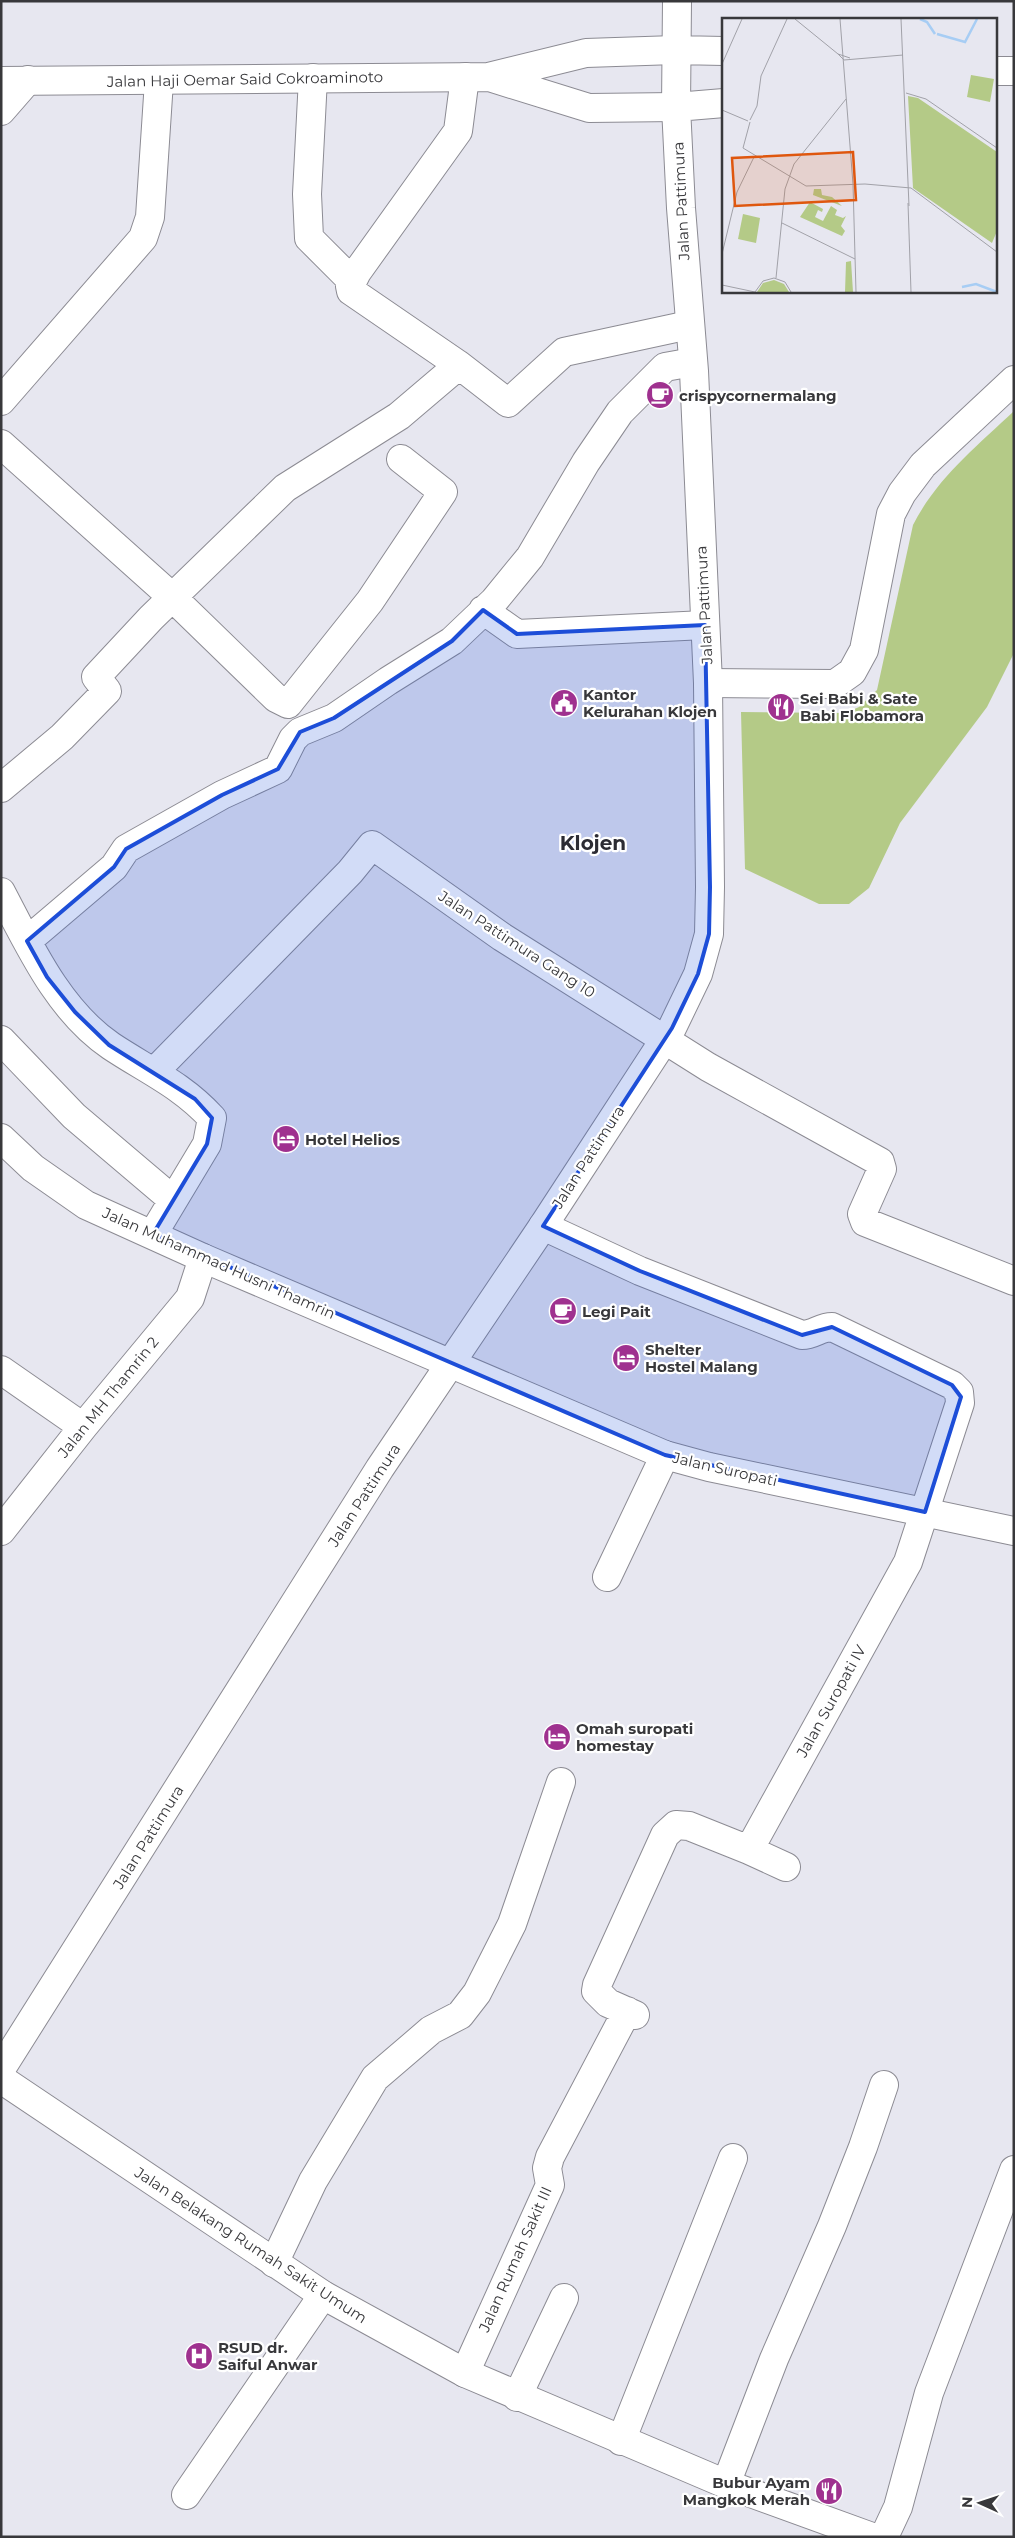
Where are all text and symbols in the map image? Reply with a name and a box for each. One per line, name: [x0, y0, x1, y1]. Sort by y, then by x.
inset map: [722, 18, 998, 292]
street label: Jalan Haji Oemar Said Cokroaminoto: [106, 67, 383, 91]
street label: Jalan Pattimura: [668, 141, 694, 262]
cafe icon: crispycornermalang: [645, 380, 675, 410]
place label: crispycornermalang: [679, 386, 837, 405]
street label: Jalan Pattimura: [691, 545, 717, 666]
place label: Kantor Kelurahan Klojen: [583, 685, 717, 721]
public building icon: Kantor Kelurahan Klojen: [549, 688, 579, 718]
place label: Sei Babi & Sate Babi Flobamora: [800, 689, 924, 725]
restaurant icon: Sei Babi & Sate Babi Flobamora: [766, 692, 796, 722]
district label: Klojen: [560, 831, 626, 855]
street label: Jalan Pattimura Gang 10: [434, 886, 599, 1002]
street label: Jalan Pattimura: [547, 1102, 628, 1213]
hotel icon: Hotel Helios: [271, 1124, 301, 1154]
place label: Hotel Helios: [305, 1130, 400, 1149]
street label: Jalan Muhammad Husni Thamrin: [99, 1203, 338, 1323]
cafe icon: Legi Pait: [548, 1296, 578, 1326]
place label: Legi Pait: [582, 1302, 651, 1321]
street label: Jalan MH Thamrin 2: [53, 1333, 163, 1462]
place label: Shelter Hostel Malang: [645, 1340, 758, 1376]
hotel icon: Shelter Hostel Malang: [611, 1343, 641, 1373]
street label: Jalan Pattimura: [323, 1440, 404, 1551]
street label: Jalan Suropati: [670, 1447, 779, 1490]
street label: Jalan Suropati IV: [792, 1641, 870, 1761]
place label: Omah suropati homestay: [576, 1719, 693, 1755]
hotel icon: Omah suropati homestay: [542, 1722, 572, 1752]
street label: Jalan Pattimura: [108, 1782, 188, 1893]
street label: Jalan Belakang Rumah Sakit Umum: [130, 2162, 371, 2327]
street label: Jalan Rumah Sakit III: [474, 2183, 556, 2336]
place label: RSUD dr. Saiful Anwar: [218, 2338, 318, 2374]
hospital icon: RSUD dr. Saiful Anwar: [184, 2341, 214, 2371]
place label: Bubur Ayam Mangkok Merah: [683, 2473, 810, 2509]
restaurant icon: Bubur Ayam Mangkok Merah: [814, 2476, 844, 2506]
north arrow: [955, 2478, 1005, 2528]
text: N: [958, 2496, 976, 2508]

